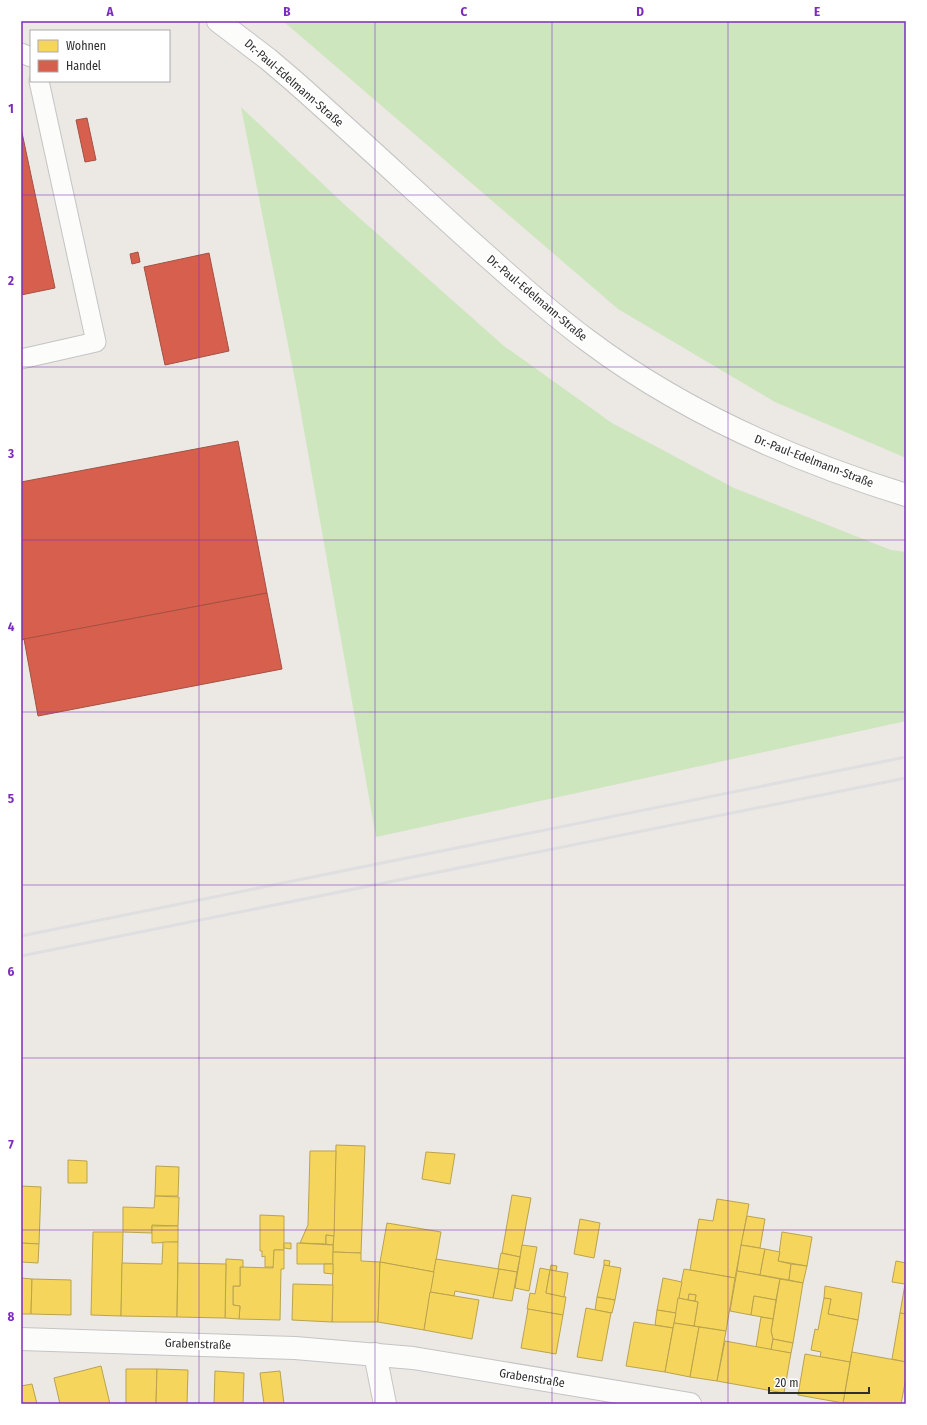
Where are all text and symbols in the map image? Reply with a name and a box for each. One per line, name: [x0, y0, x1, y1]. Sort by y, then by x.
text: A: [105, 4, 114, 19]
text: B: [283, 4, 291, 19]
text: C: [461, 4, 468, 19]
text: D: [636, 4, 644, 19]
text: E: [814, 4, 820, 19]
legend: [30, 30, 170, 82]
street label: Dr.-Paul-Edelmann-Straße: [242, 36, 346, 130]
text: Wohnen: [66, 39, 106, 53]
text: Handel: [66, 59, 101, 73]
text: 1: [8, 101, 14, 116]
street label: Dr.-Paul-Edelmann-Straße: [484, 252, 590, 344]
text: 2: [7, 273, 14, 288]
street label: Dr.-Paul-Edelmann-Straße: [752, 432, 876, 490]
text: 3: [7, 446, 14, 461]
text: 4: [8, 619, 15, 634]
text: 5: [8, 791, 14, 806]
text: 6: [8, 964, 15, 979]
text: 7: [8, 1137, 14, 1152]
text: 8: [8, 1309, 15, 1324]
street label: Grabenstraße: [165, 1336, 231, 1352]
street label: Grabenstraße: [498, 1366, 566, 1390]
scale bar: [769, 1369, 869, 1395]
text: 20 m: [775, 1376, 799, 1390]

